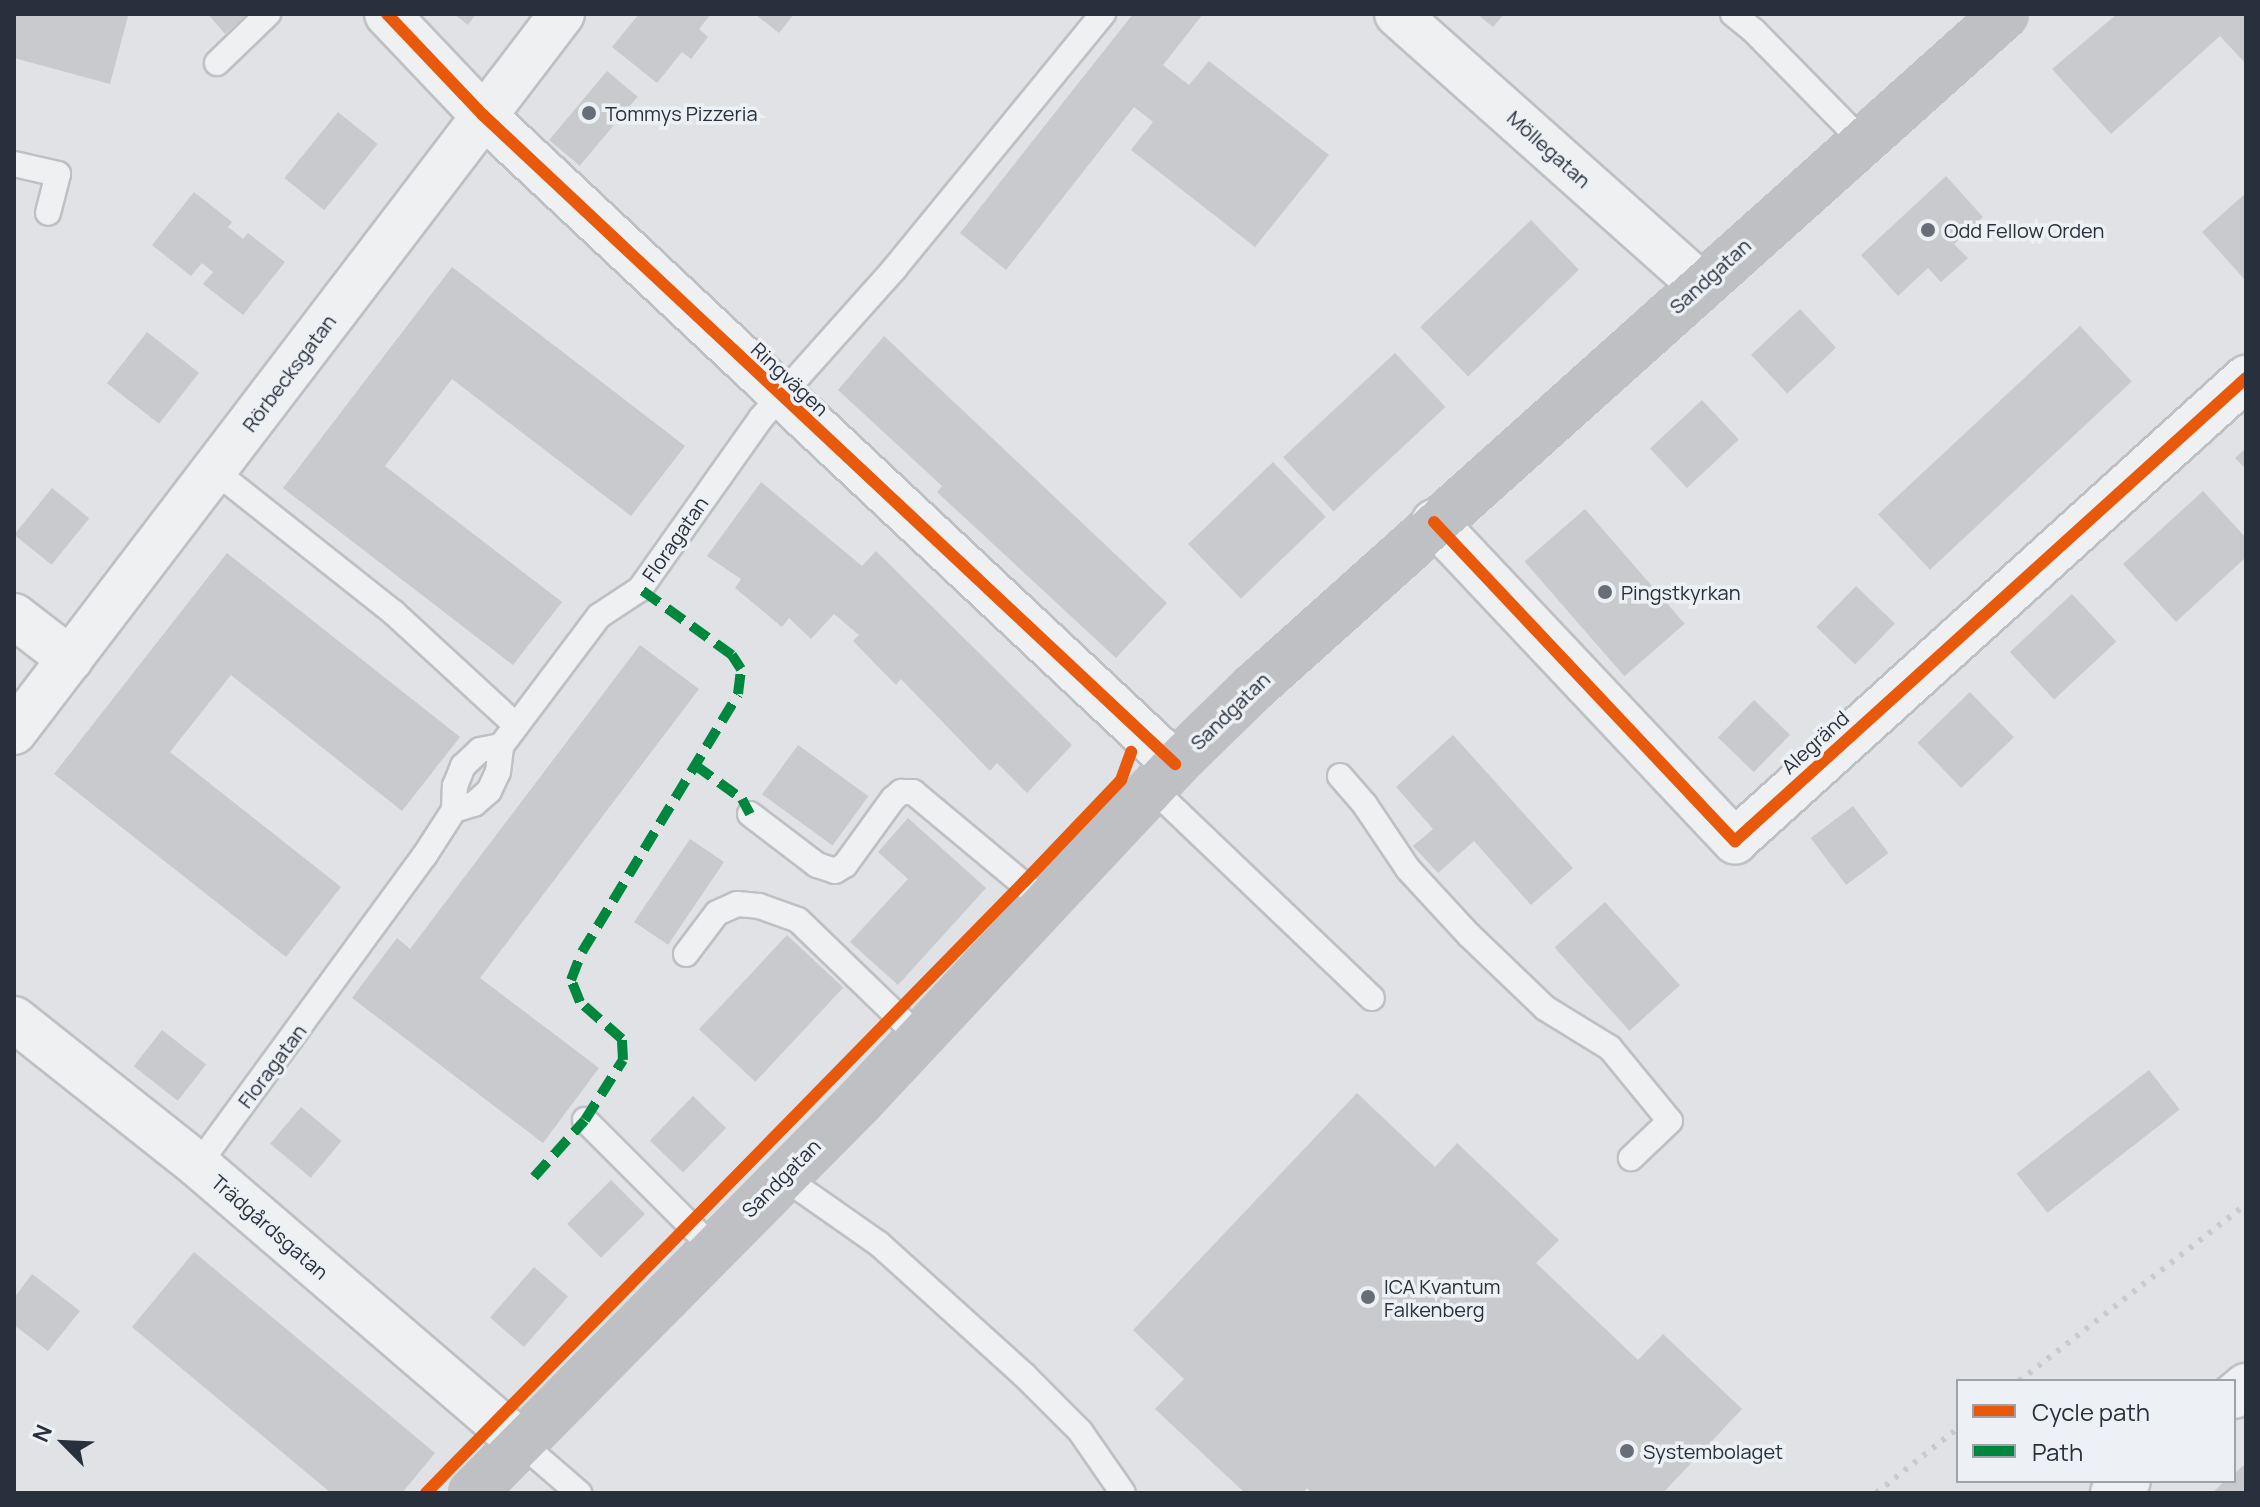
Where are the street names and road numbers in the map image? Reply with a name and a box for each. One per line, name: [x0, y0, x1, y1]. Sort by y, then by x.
street label: Möllegatan: [1502, 105, 1596, 193]
street label: Sandgatan: [1664, 233, 1756, 319]
street label: Rörbecksgatan: [237, 310, 341, 436]
street label: Ringvägen: [746, 337, 834, 421]
street label: Floragatan: [637, 492, 713, 586]
street label: Sandgatan: [1185, 667, 1275, 755]
street label: Alegränd: [1776, 705, 1854, 779]
street label: Floragatan: [233, 1019, 311, 1113]
street label: Sandgatan: [737, 1134, 825, 1222]
street label: Trädgårdsgatan: [207, 1170, 333, 1284]

